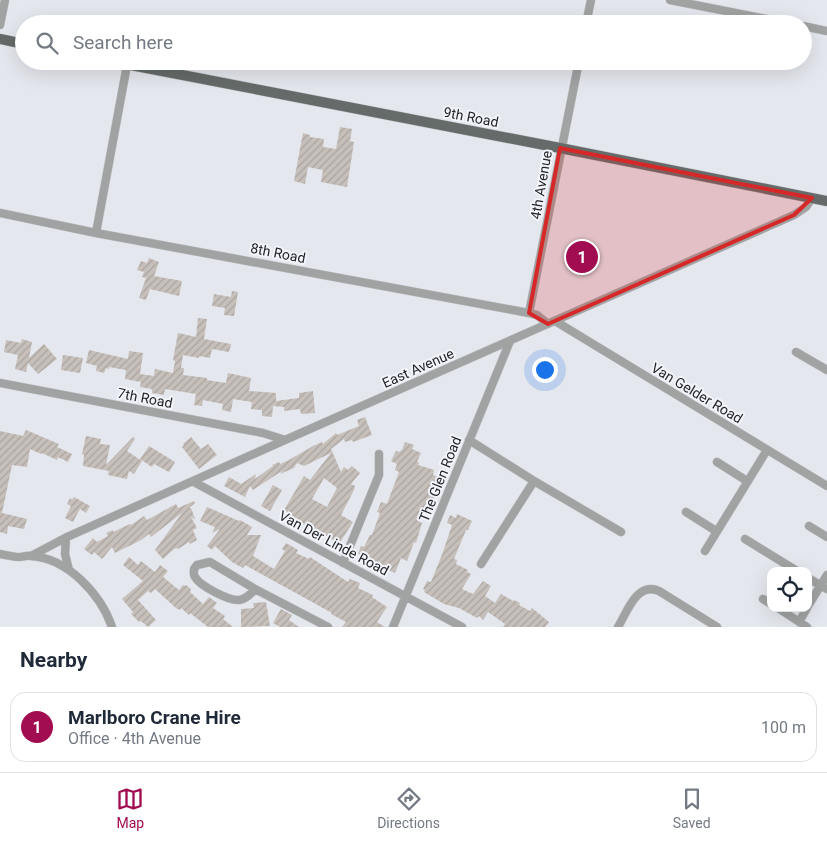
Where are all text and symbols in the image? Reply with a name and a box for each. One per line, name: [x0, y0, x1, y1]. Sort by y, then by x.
search box: [15, 15, 812, 70]
icon: search: [33, 29, 61, 57]
text: Search here: [73, 31, 173, 54]
street label: 9th Road: [442, 104, 500, 130]
street label: 4th Avenue: [527, 149, 555, 221]
pin: 1: [566, 238, 598, 276]
street label: 8th Road: [249, 240, 307, 266]
street label: East Avenue: [380, 345, 456, 391]
your location: [532, 357, 558, 383]
street label: Van Gelder Road: [649, 360, 745, 426]
street label: 7th Road: [116, 385, 174, 411]
street label: The Glen Road: [416, 434, 464, 524]
street label: Van Der Linde Road: [276, 507, 392, 579]
map controls: [767, 567, 812, 612]
button: locate: [767, 567, 812, 612]
text: Nearby: [20, 648, 87, 672]
text: Marlboro Crane Hire: [68, 706, 241, 729]
text: 1: [32, 718, 42, 737]
text: 100 m: [761, 718, 806, 737]
text: Office · 4th Avenue: [68, 729, 201, 748]
tab: Map: [116, 785, 144, 831]
tab: Directions: [377, 785, 440, 831]
tab: Saved: [673, 785, 711, 831]

